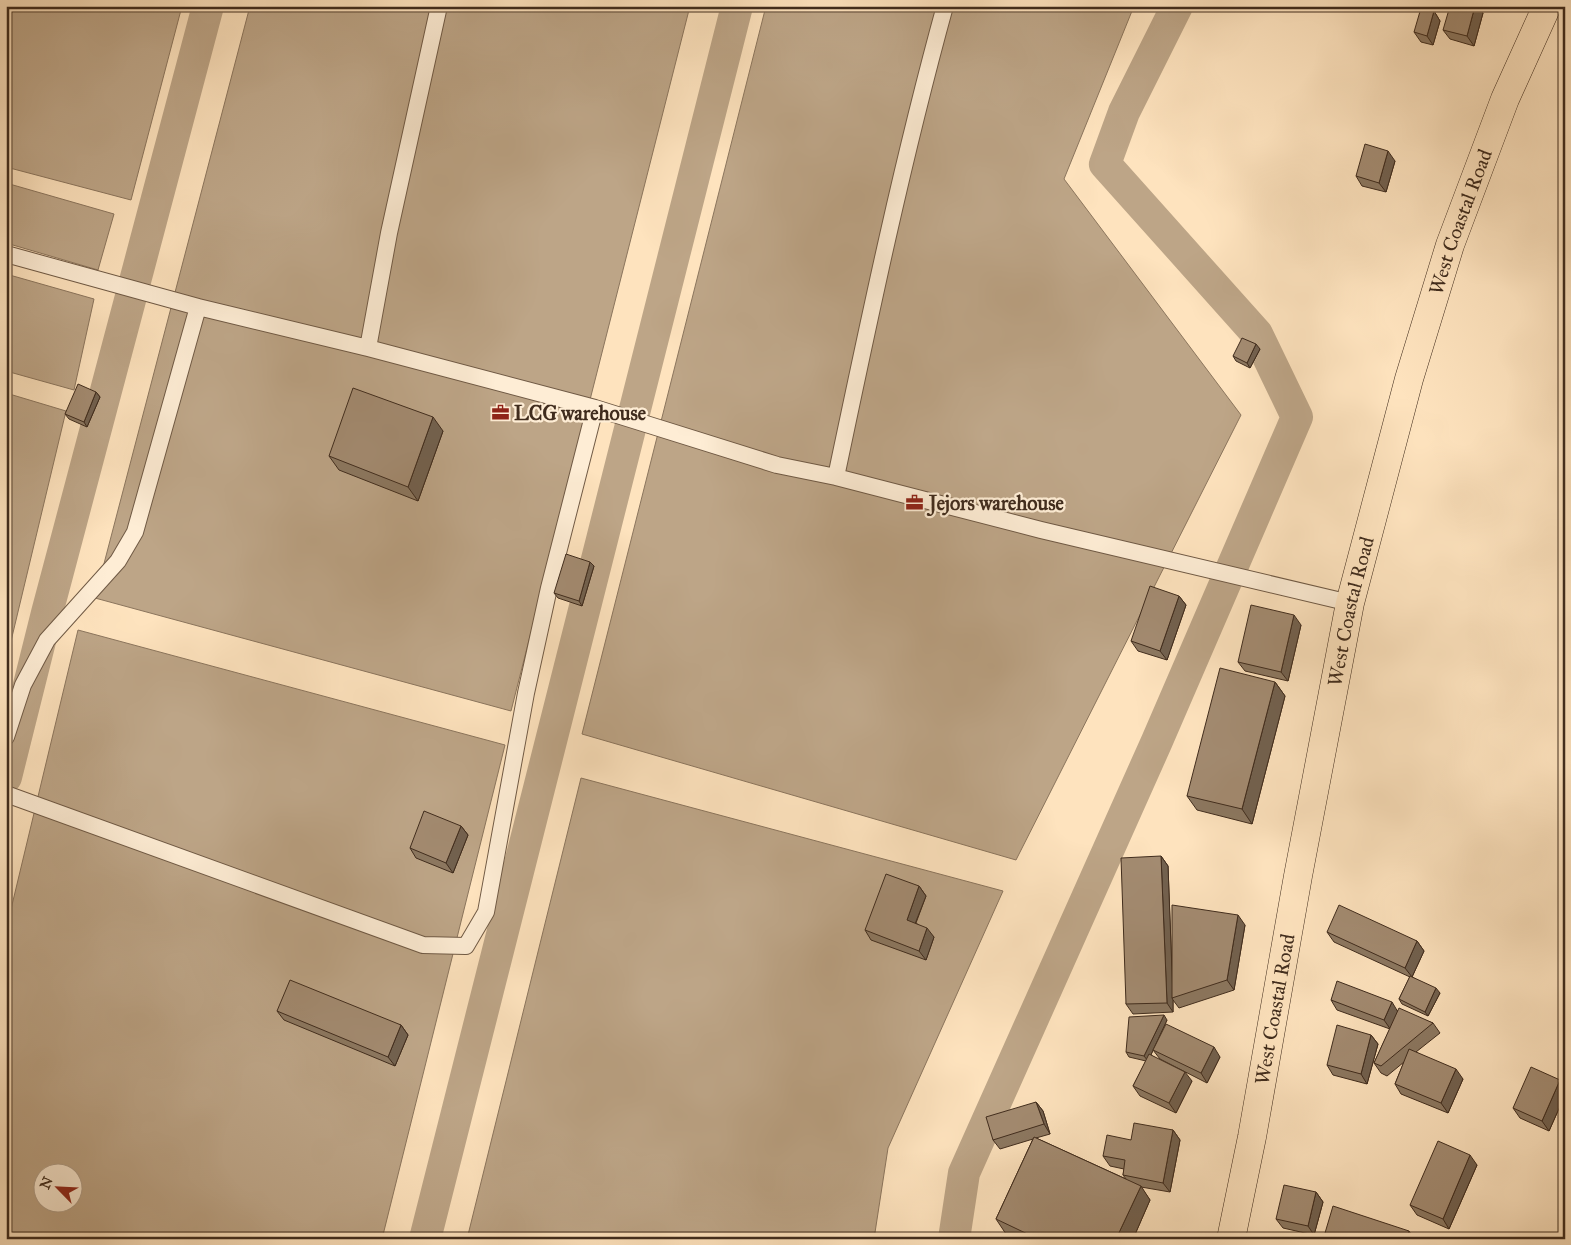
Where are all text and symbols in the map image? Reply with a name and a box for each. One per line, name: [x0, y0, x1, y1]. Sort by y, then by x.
street label: West Coastal Road: [1424, 146, 1497, 298]
place label: LCG warehouse: [514, 401, 647, 425]
office icon: LCG warehouse: [490, 403, 510, 423]
place label: Jejors warehouse: [926, 491, 1065, 517]
office icon: Jejors warehouse: [905, 493, 925, 513]
street label: West Coastal Road: [1322, 534, 1379, 688]
street label: West Coastal Road: [1249, 932, 1300, 1086]
north arrow: [32, 1162, 82, 1212]
text: N: [36, 1174, 57, 1192]

